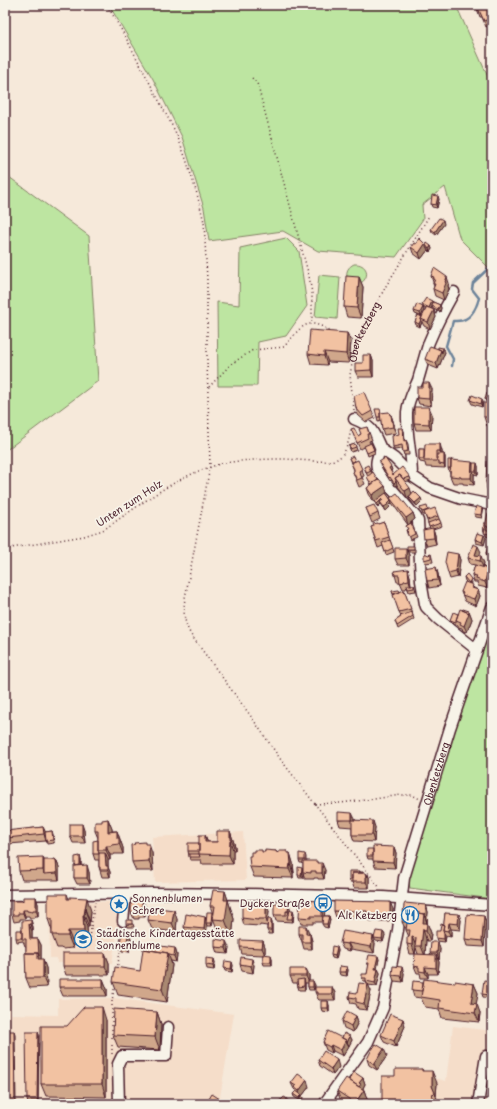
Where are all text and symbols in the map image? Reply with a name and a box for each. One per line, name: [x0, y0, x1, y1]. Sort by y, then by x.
street label: Obenketzberg: [344, 298, 384, 364]
street label: Unten zum Holz: [93, 475, 165, 530]
street label: Obenketzberg: [419, 740, 452, 807]
place label: Sonnenblumen Schere: [132, 890, 202, 917]
bus stop icon: Dycker Straße: [313, 893, 333, 913]
place icon: Sonnenblumen Schere: [109, 894, 129, 914]
place label: Dycker Straße: [240, 895, 310, 911]
restaurant icon: Alt Ketzberg: [400, 905, 420, 925]
place label: Alt Ketzberg: [338, 907, 397, 922]
place label: Städtische Kindertagesstätte Sonnenblume: [96, 925, 234, 952]
school or university icon: Städtische Kindertagesstätte Sonnenblume: [73, 929, 93, 949]

